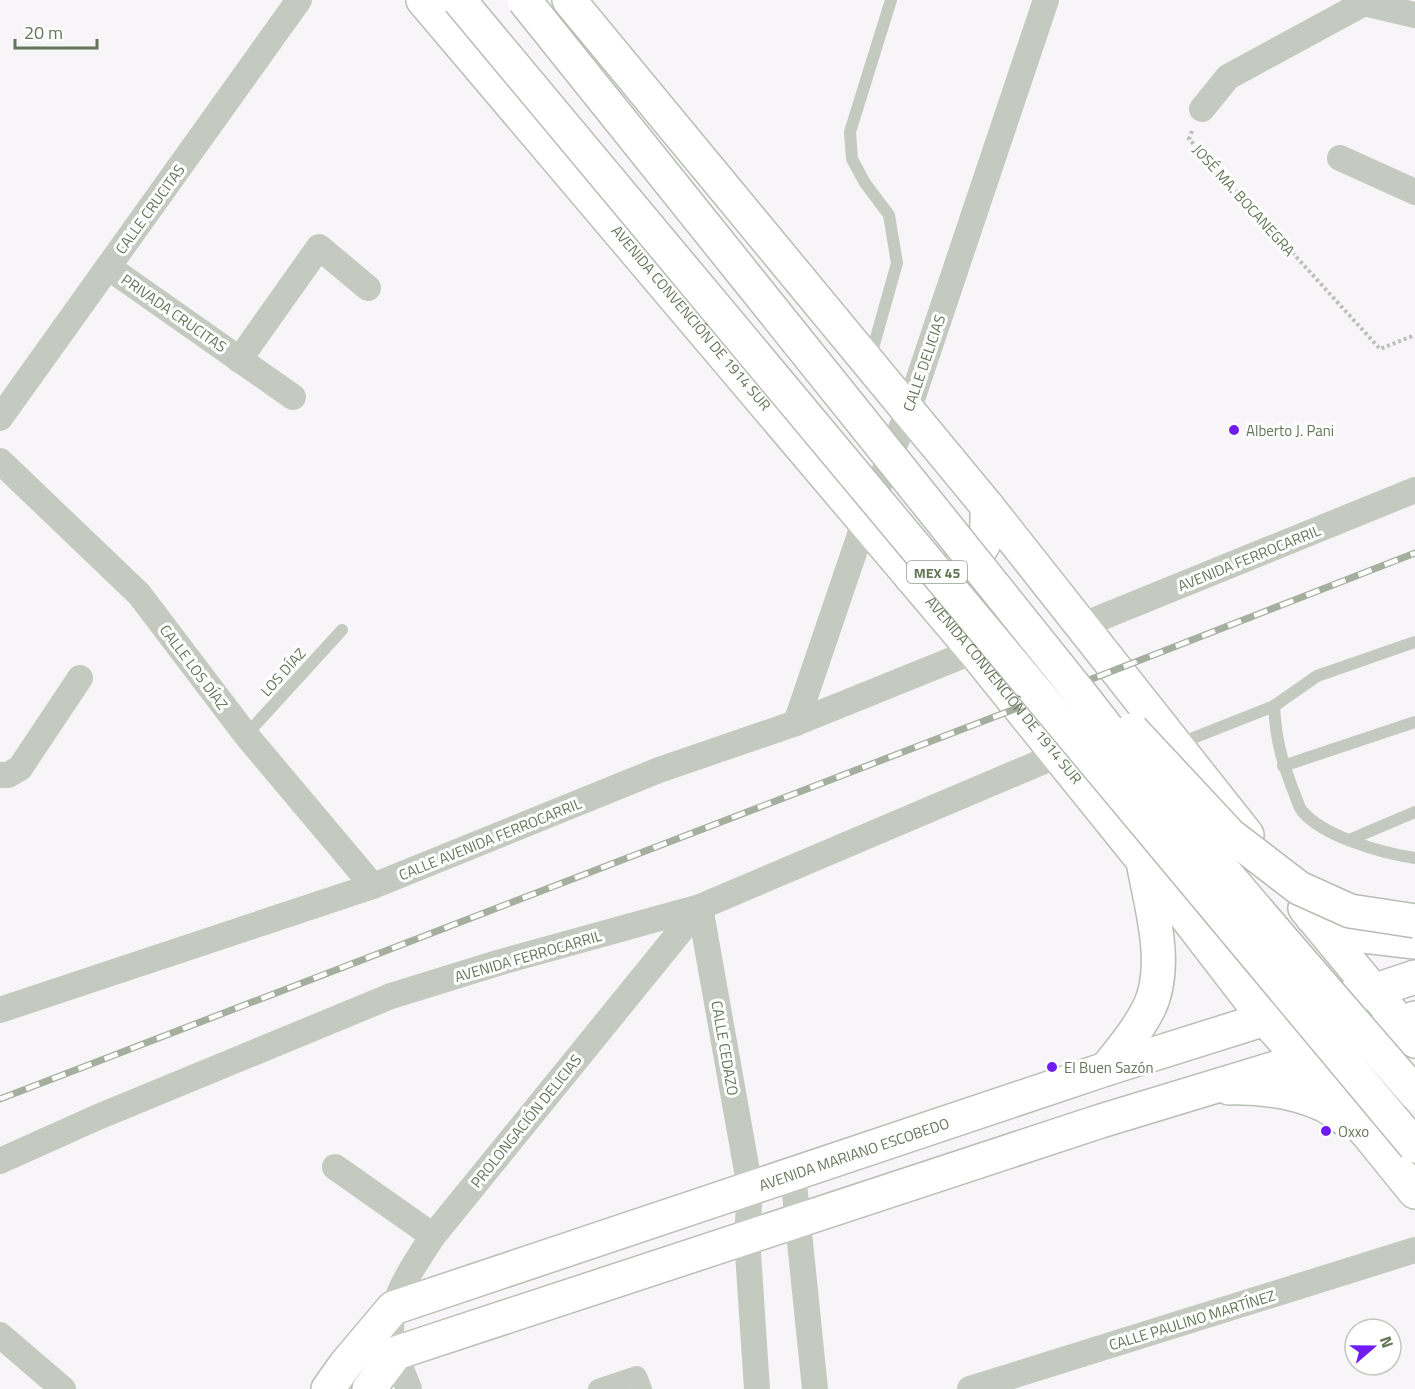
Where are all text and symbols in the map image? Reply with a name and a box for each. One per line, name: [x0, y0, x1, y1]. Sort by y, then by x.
scale bar: [15, 12, 98, 50]
text: 20 m: [24, 19, 63, 46]
street label: JOSÉ MA. BOCANEGRA: [1187, 139, 1301, 261]
street label: CALLE CRUCITAS: [110, 159, 190, 259]
street label: AVENIDA CONVENCIÓN DE 1914 SUR: [606, 220, 777, 415]
street label: PRIVADA CRUCITAS: [117, 268, 231, 358]
street label: CALLE DELICIAS: [897, 312, 951, 414]
place label: Alberto J. Pani: [1246, 419, 1334, 442]
marker: Alberto J. Pani: [1227, 423, 1241, 437]
street label: AVENIDA FERROCARRIL: [1174, 519, 1324, 597]
road number: MEX 45: [907, 561, 967, 583]
street label: AVENIDA CONVENCIÓN DE 1914 SUR: [920, 591, 1088, 789]
street label: CALLE LOS DÍAZ: [154, 619, 234, 715]
street label: LOS DÍAZ: [255, 643, 311, 701]
street label: CALLE AVENIDA FERROCARRIL: [395, 792, 585, 886]
street label: AVENIDA FERROCARRIL: [452, 924, 604, 988]
street label: CALLE CEDAZO: [705, 999, 745, 1097]
street label: PROLONGACIÓN DELICIAS: [465, 1049, 587, 1193]
place label: El Buen Sazón: [1064, 1056, 1154, 1079]
marker: El Buen Sazón: [1045, 1060, 1059, 1074]
street label: AVENIDA MARIANO ESCOBEDO: [756, 1111, 952, 1196]
place label: Oxxo: [1338, 1120, 1369, 1143]
marker: Oxxo: [1319, 1124, 1333, 1138]
street label: CALLE PAULINO MARTÍNEZ: [1106, 1284, 1278, 1356]
north arrow: [1343, 1317, 1403, 1377]
text: N: [1374, 1333, 1400, 1351]

